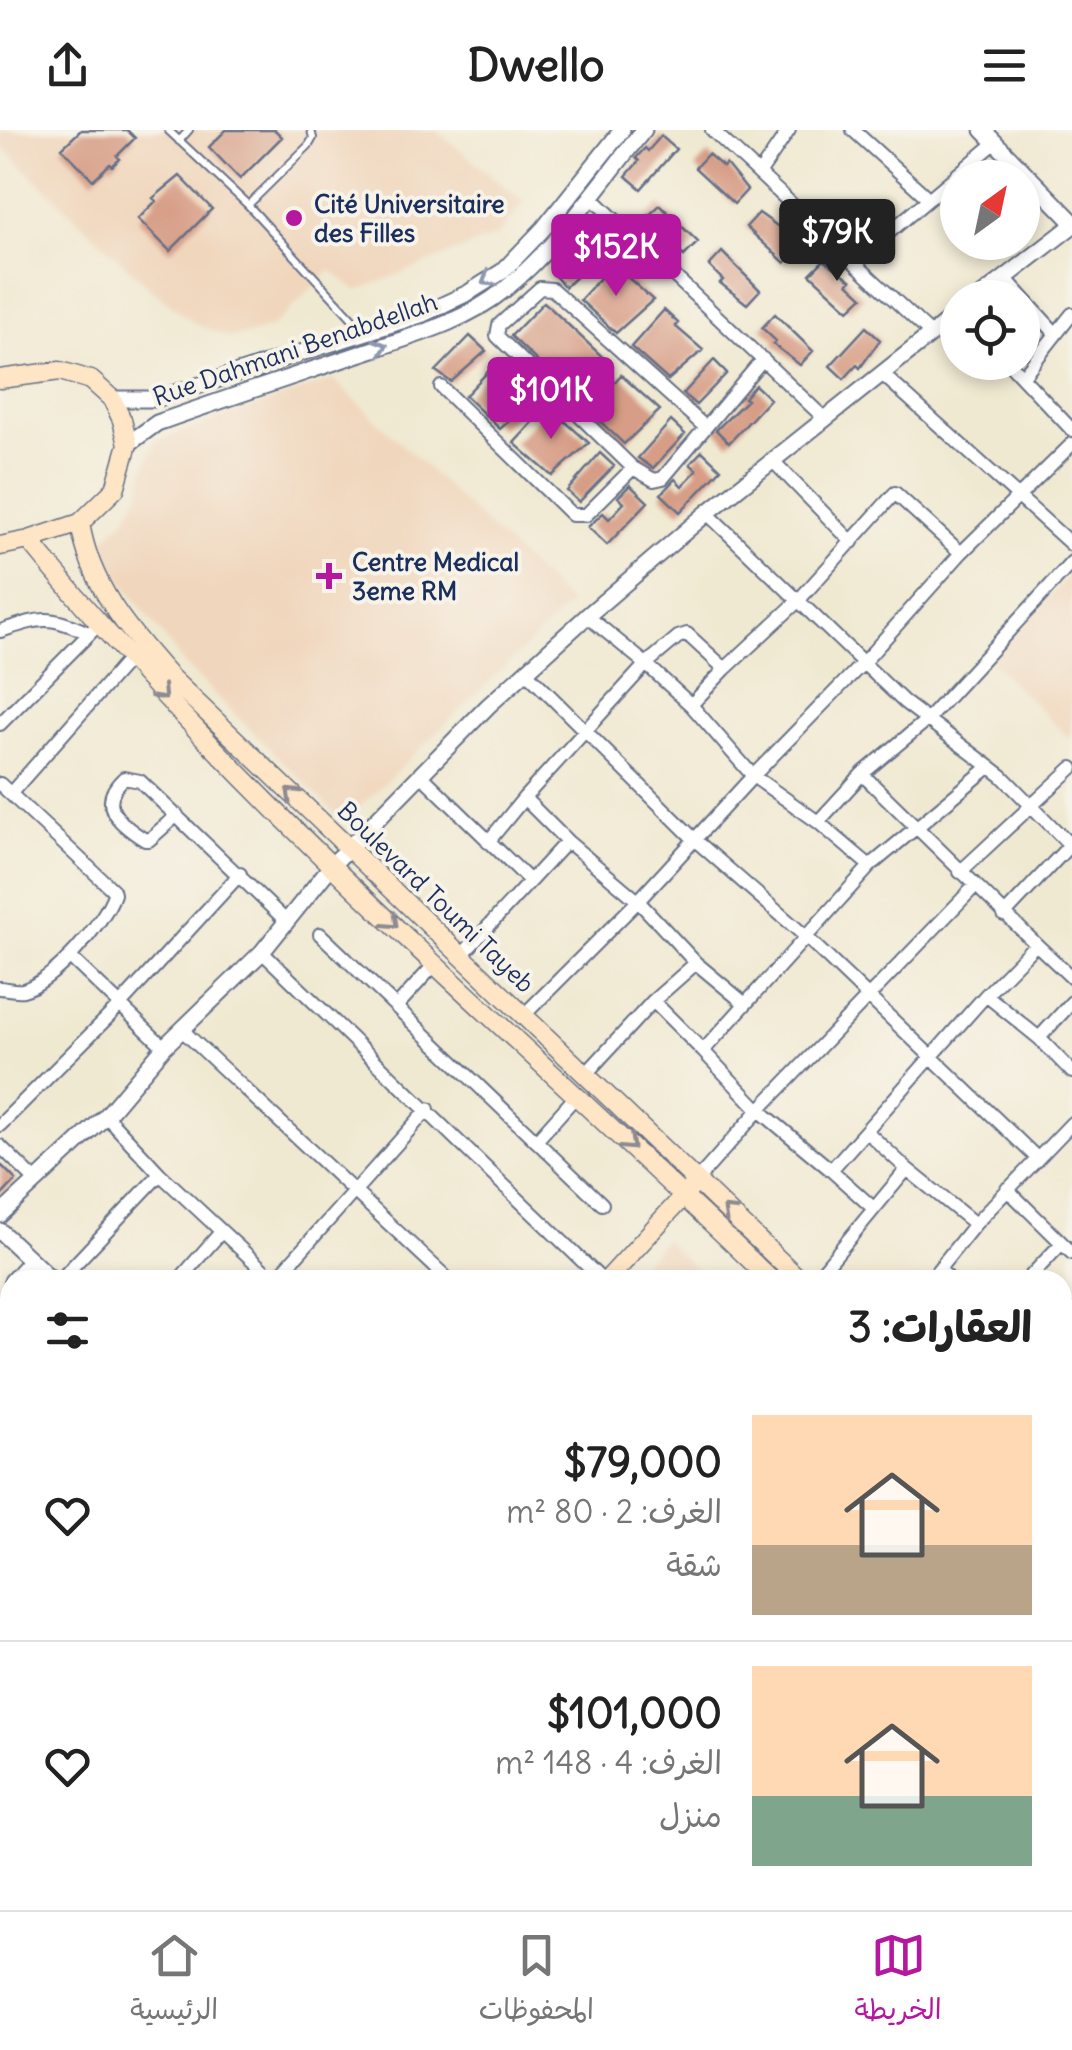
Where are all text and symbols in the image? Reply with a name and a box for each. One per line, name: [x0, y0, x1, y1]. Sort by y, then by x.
text: Dwello: [468, 37, 605, 93]
icon: share: [40, 38, 95, 93]
icon: menu: [977, 38, 1032, 93]
north arrow: [940, 160, 1040, 260]
map controls: [940, 160, 1040, 380]
place label: Cité Universitaire des Filles: [314, 188, 505, 249]
pin: $79K: [778, 199, 896, 284]
marker: Cité Universitaire des Filles: [283, 207, 305, 229]
text: $79K: [801, 211, 873, 252]
pin: $152K: [546, 214, 686, 299]
text: $152K: [573, 226, 659, 267]
one-way arrow: [481, 268, 499, 287]
button: locate: [940, 280, 1040, 380]
street label: Rue Dahmani Benabdellah: [149, 285, 441, 413]
one-way arrow: [371, 338, 388, 358]
pin: $101K: [481, 357, 621, 442]
text: $101K: [509, 369, 593, 410]
place label: Centre Medical 3eme RM: [352, 546, 519, 607]
marker: Centre Medical 3eme RM: [316, 563, 342, 589]
one-way arrow: [149, 682, 167, 701]
one-way arrow: [285, 788, 304, 806]
street label: Boulevard Toumi Tayeb: [331, 795, 541, 999]
one-way arrow: [380, 910, 399, 928]
one-way arrow: [618, 1132, 636, 1150]
one-way arrow: [723, 1206, 741, 1224]
text: العقارات: 3: [848, 1301, 1032, 1353]
icon: filters: [40, 1303, 95, 1358]
text: $79,000: [563, 1436, 722, 1488]
icon: home: [832, 1455, 952, 1575]
icon: heart: [40, 1488, 95, 1543]
text: الغرف: 2 · 80 m²: [506, 1491, 722, 1532]
text: شقة: [666, 1544, 722, 1585]
text: $101,000: [547, 1687, 722, 1739]
icon: home: [832, 1706, 952, 1826]
icon: heart: [40, 1739, 95, 1794]
text: الغرف: 4 · 148 m²: [495, 1742, 722, 1783]
text: منزل: [659, 1795, 722, 1836]
tab: الرئيسية: [130, 1928, 218, 2034]
tab: المحفوظات: [479, 1928, 594, 2034]
tab: الخريطة: [854, 1928, 942, 2034]

